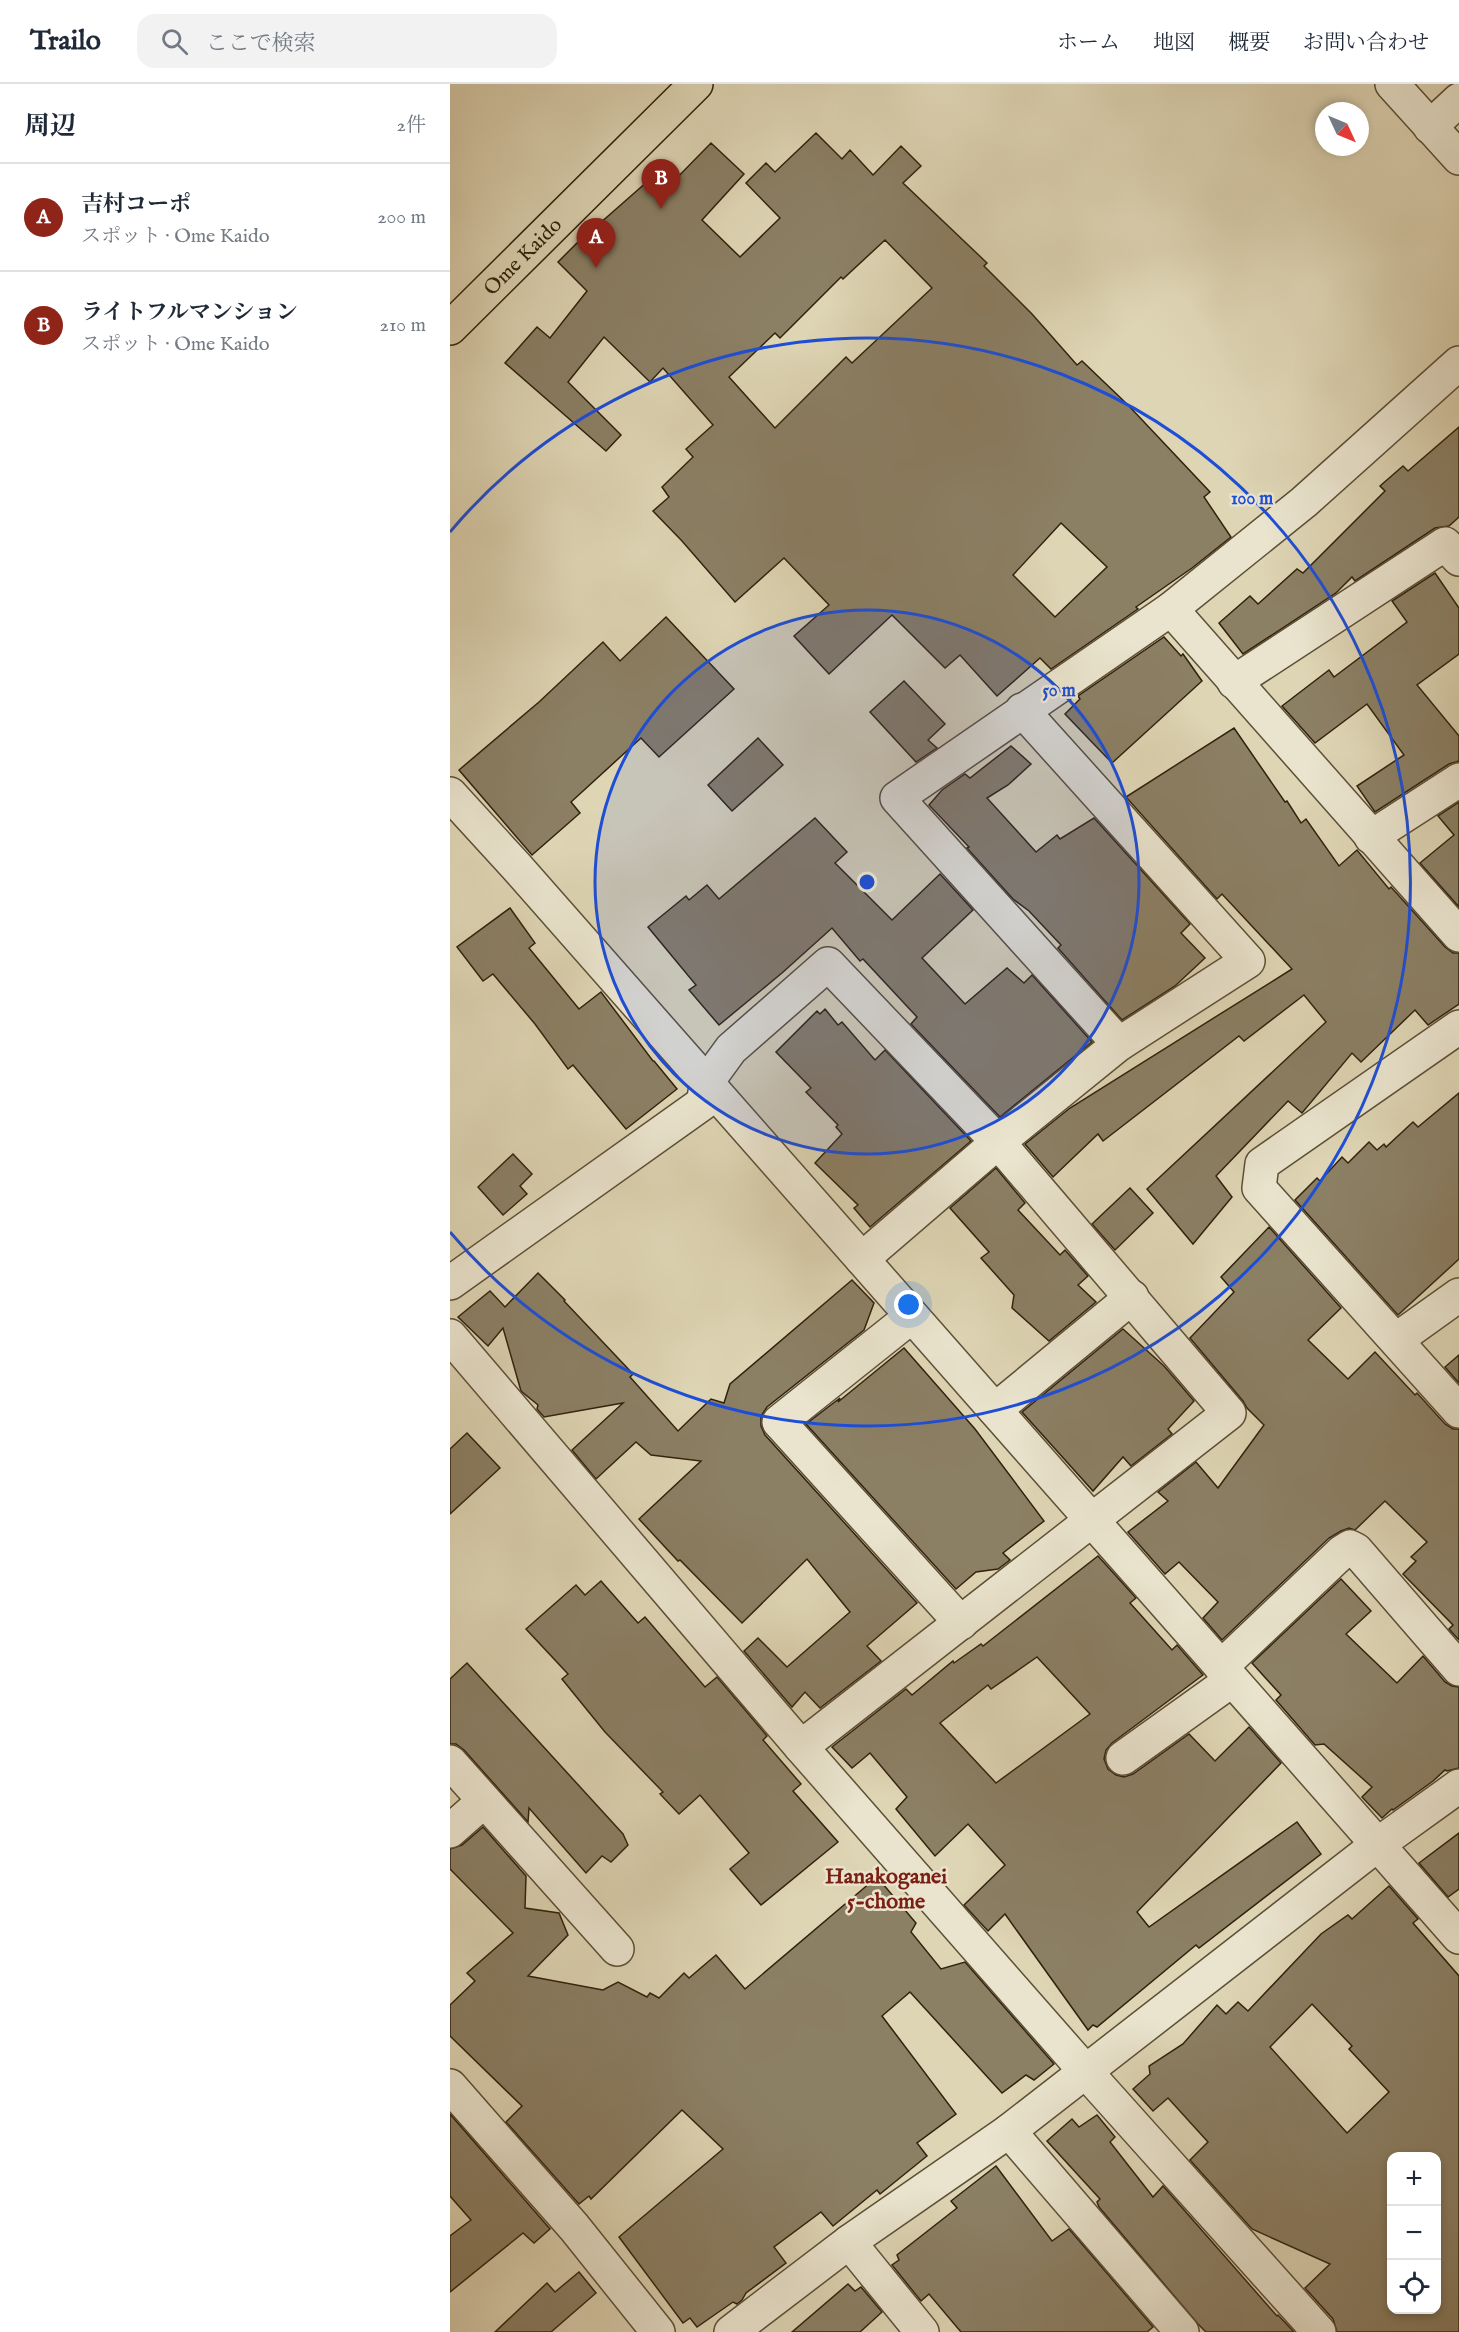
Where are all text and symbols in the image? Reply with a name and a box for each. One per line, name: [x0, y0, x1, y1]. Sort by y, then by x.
search box: [137, 14, 557, 68]
text: Trailo: [30, 24, 101, 59]
icon: search: [158, 25, 191, 58]
text: ここで検索: [206, 30, 316, 58]
text: ホーム: [1057, 30, 1120, 57]
text: 地図: [1153, 30, 1195, 57]
text: 概要: [1228, 30, 1270, 57]
text: お問い合わせ: [1303, 30, 1429, 57]
north arrow: [1315, 102, 1369, 156]
text: 周辺: [24, 110, 76, 143]
text: 2件: [397, 113, 426, 138]
pin: B: [642, 160, 680, 209]
text: 吉村コーポ: [81, 191, 191, 219]
text: A: [37, 205, 50, 230]
text: 200 m: [377, 205, 426, 230]
street label: Ome Kaido: [478, 212, 569, 302]
pin: A: [576, 218, 616, 268]
text: スポット · Ome Kaido: [81, 224, 269, 249]
text: ライトフルマンション: [81, 299, 298, 327]
text: B: [37, 313, 50, 338]
text: 210 m: [380, 313, 426, 338]
text: スポット · Ome Kaido: [81, 332, 269, 357]
text: 100 m: [1231, 488, 1273, 511]
text: 50 m: [1042, 680, 1076, 703]
centre of rings: [857, 872, 877, 892]
your location: [894, 1290, 923, 1319]
district label: Hanakoganei 5-chome: [825, 1863, 947, 1916]
map controls: [1387, 2152, 1441, 2314]
button: +: [1387, 2152, 1441, 2206]
button: −: [1387, 2206, 1441, 2260]
button: locate: [1387, 2260, 1441, 2314]

